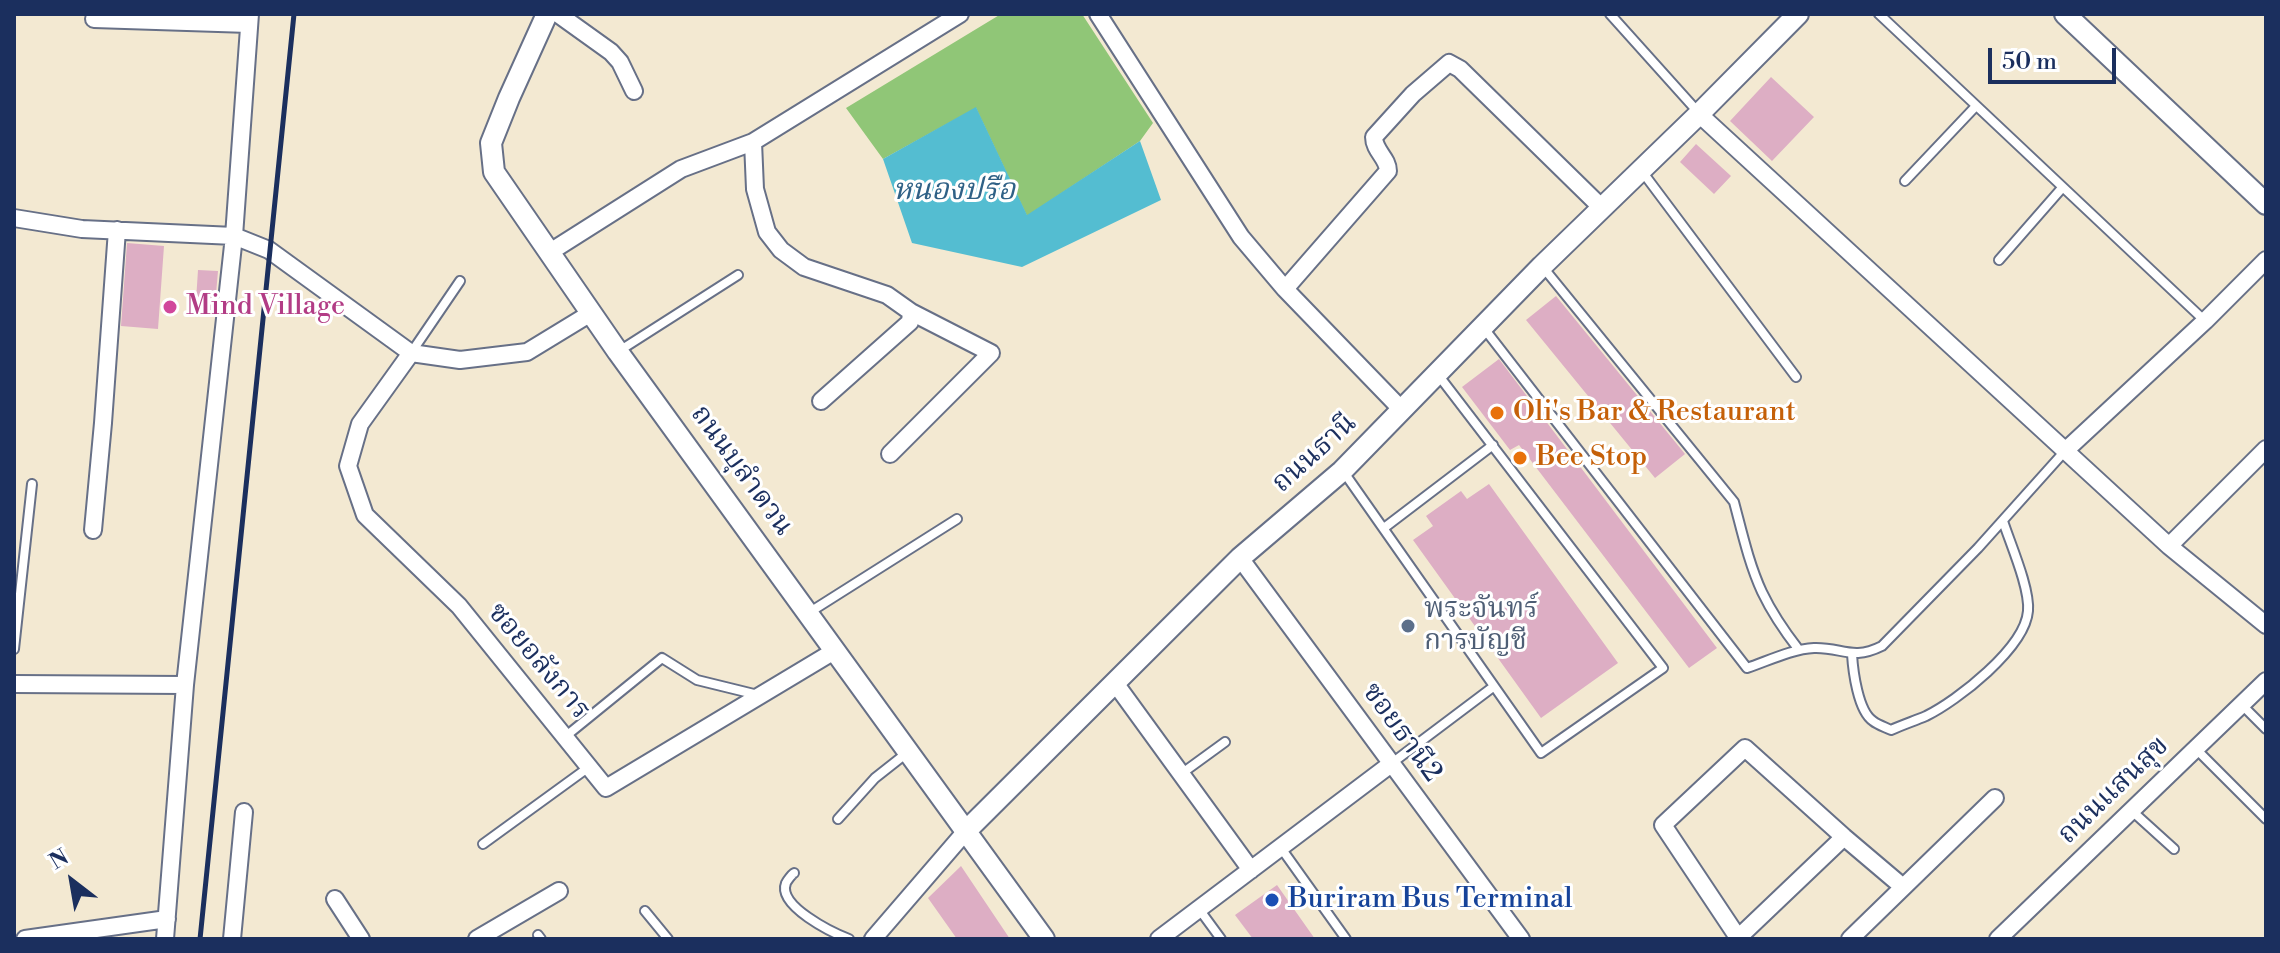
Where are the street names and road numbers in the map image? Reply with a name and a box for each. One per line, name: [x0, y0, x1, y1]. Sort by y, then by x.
street label: ถนนบุลำดวน: [682, 399, 800, 543]
street label: ถนนธานี: [1266, 407, 1364, 501]
street label: ซอยอลังการ: [480, 597, 596, 727]
street label: ซอยธานี2: [1354, 677, 1448, 789]
street label: ถนนแสนสุข: [2052, 730, 2176, 852]

